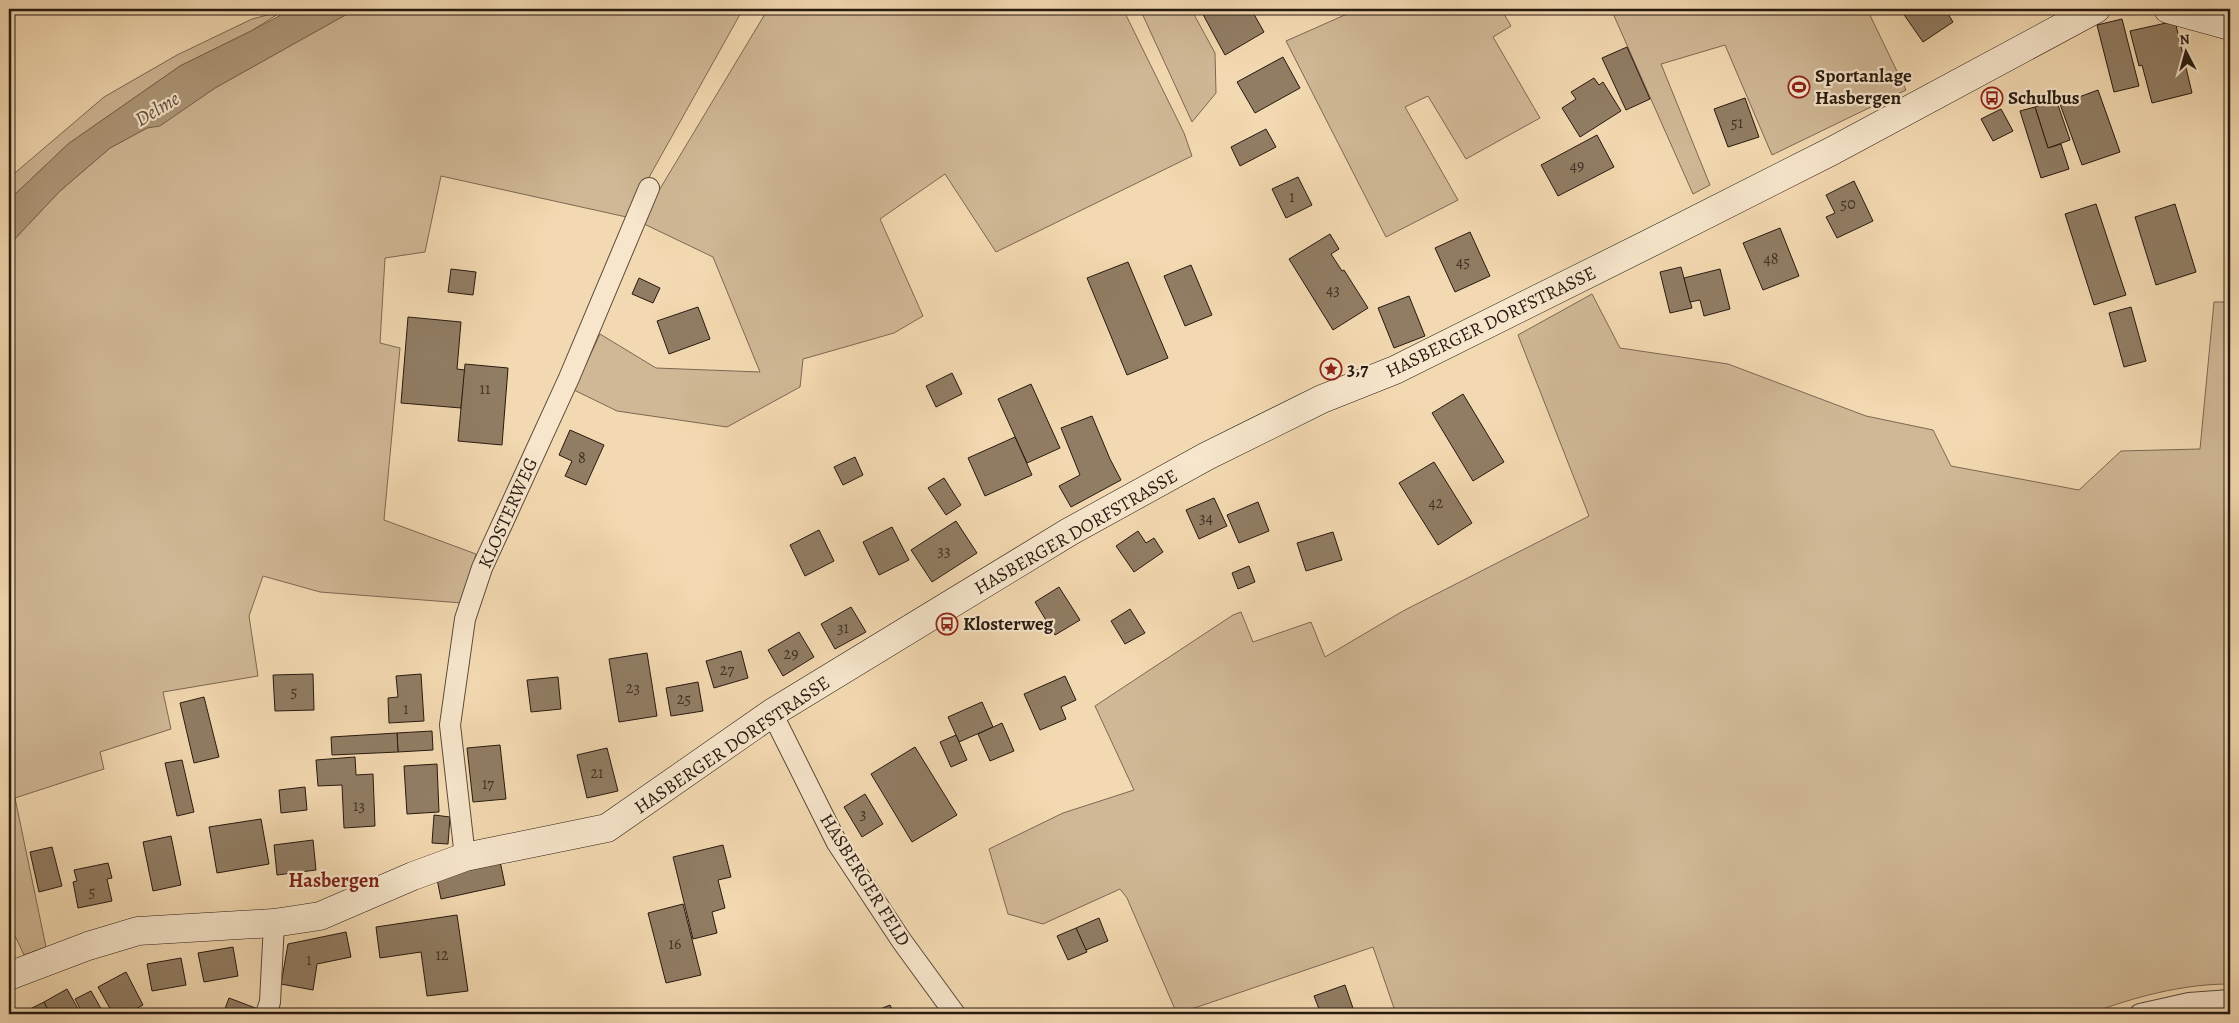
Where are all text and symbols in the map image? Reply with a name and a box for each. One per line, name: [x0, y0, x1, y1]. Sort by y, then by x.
north arrow: [2162, 28, 2212, 78]
text: N: [2179, 30, 2191, 50]
place label: Sportanlage Hasbergen: [1815, 63, 1912, 111]
sports icon: Sportanlage Hasbergen: [1787, 75, 1811, 99]
water label: Delme: [130, 85, 184, 133]
place label: Schulbus: [2008, 85, 2080, 111]
bus stop icon: Schulbus: [1980, 86, 2004, 110]
house number: 51: [1731, 112, 1744, 134]
house number: 49: [1570, 155, 1584, 177]
house number: 1: [1289, 186, 1295, 208]
house number: 50: [1840, 193, 1856, 215]
house number: 48: [1763, 248, 1779, 270]
house number: 45: [1456, 251, 1470, 273]
street label: HASBERGER DORFSTRASSE: [1382, 260, 1600, 384]
house number: 43: [1326, 279, 1340, 301]
place label: 3,7: [1347, 356, 1369, 382]
place icon: 3,7: [1319, 357, 1343, 381]
house number: 11: [480, 378, 491, 400]
house number: 8: [578, 447, 586, 469]
street label: KLOSTERWEG: [472, 454, 544, 572]
street label: HASBERGER DORFSTRASSE: [970, 463, 1182, 601]
house number: 42: [1429, 492, 1444, 514]
house number: 34: [1199, 507, 1213, 529]
house number: 33: [937, 540, 951, 562]
place label: Klosterweg: [963, 611, 1054, 637]
bus stop icon: Klosterweg: [935, 612, 959, 636]
house number: 31: [837, 617, 850, 639]
house number: 29: [784, 643, 798, 665]
house number: 27: [720, 659, 734, 681]
street label: HASBERGER DORFSTRASSE: [629, 670, 835, 820]
house number: 23: [626, 677, 640, 699]
house number: 5: [291, 681, 298, 703]
house number: 25: [677, 688, 691, 710]
house number: 1: [403, 698, 409, 720]
house number: 21: [590, 762, 604, 784]
house number: 17: [482, 773, 494, 795]
house number: 13: [353, 795, 365, 817]
house number: 3: [860, 803, 866, 825]
street label: HASBERGER FELD: [814, 809, 916, 951]
district label: Hasbergen: [289, 867, 379, 894]
house number: 5: [89, 881, 96, 903]
house number: 16: [669, 933, 681, 955]
house number: 12: [435, 944, 449, 966]
house number: 1: [306, 949, 312, 971]

